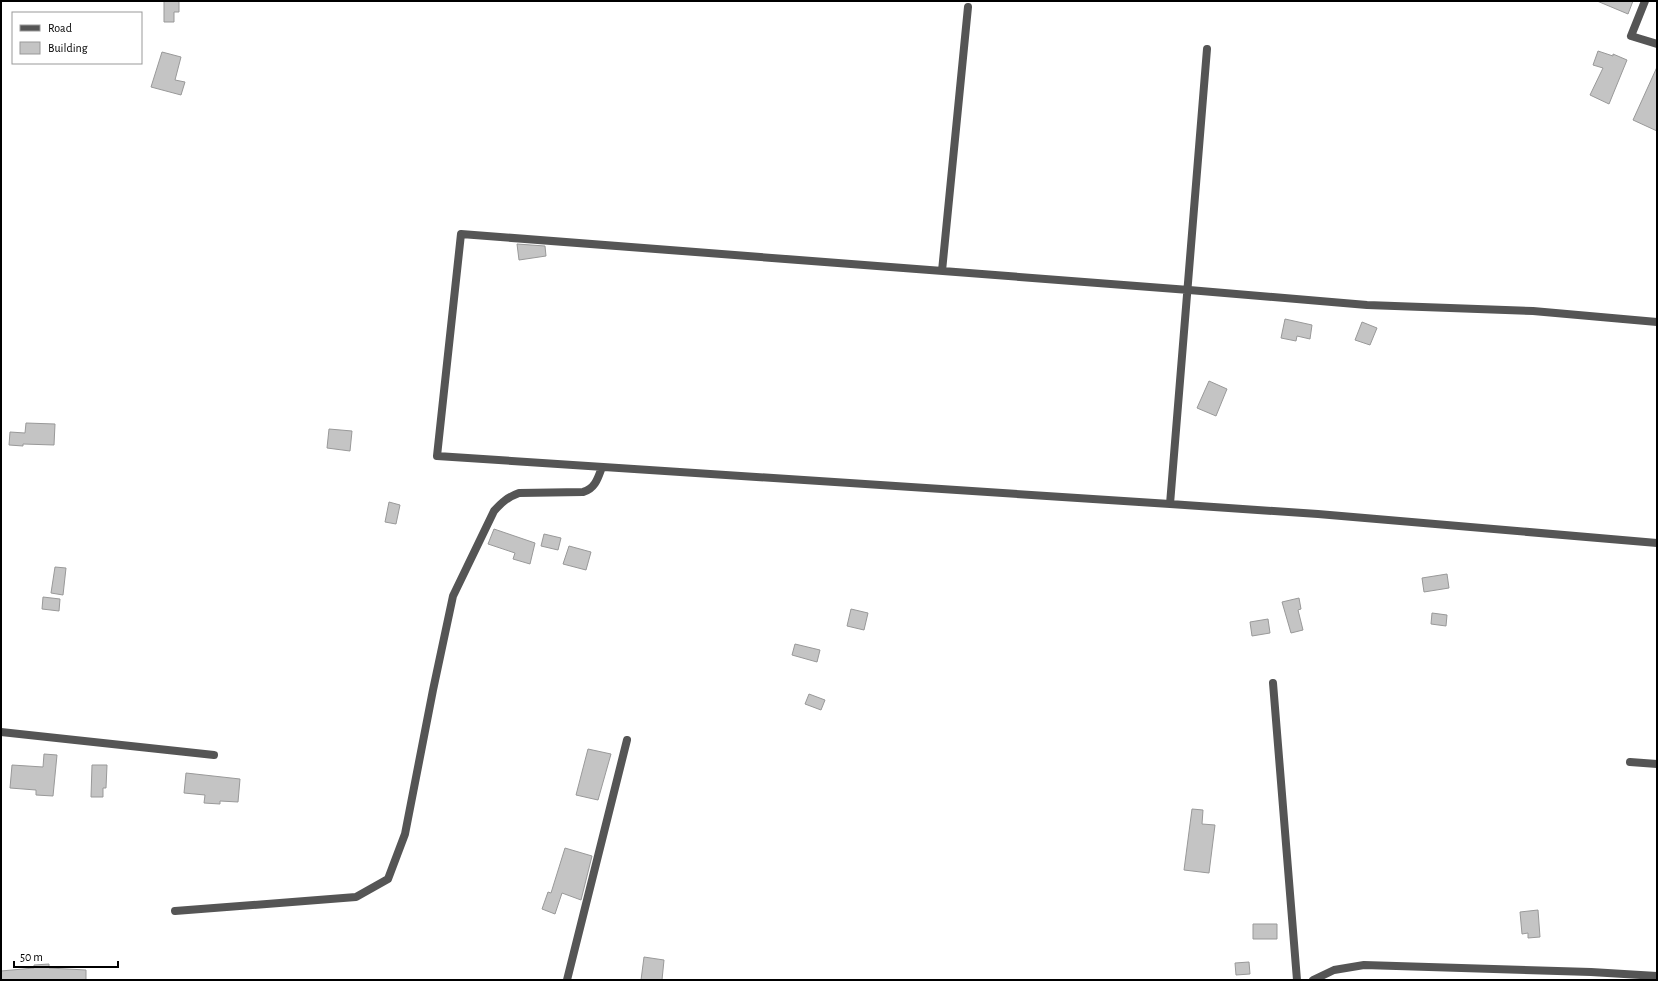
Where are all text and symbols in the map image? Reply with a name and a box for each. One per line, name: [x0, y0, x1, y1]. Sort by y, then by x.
legend: [12, 12, 142, 64]
text: Road: [48, 22, 72, 34]
text: Building: [48, 42, 88, 54]
scale bar: [14, 943, 118, 969]
text: 50 m: [20, 951, 43, 963]

